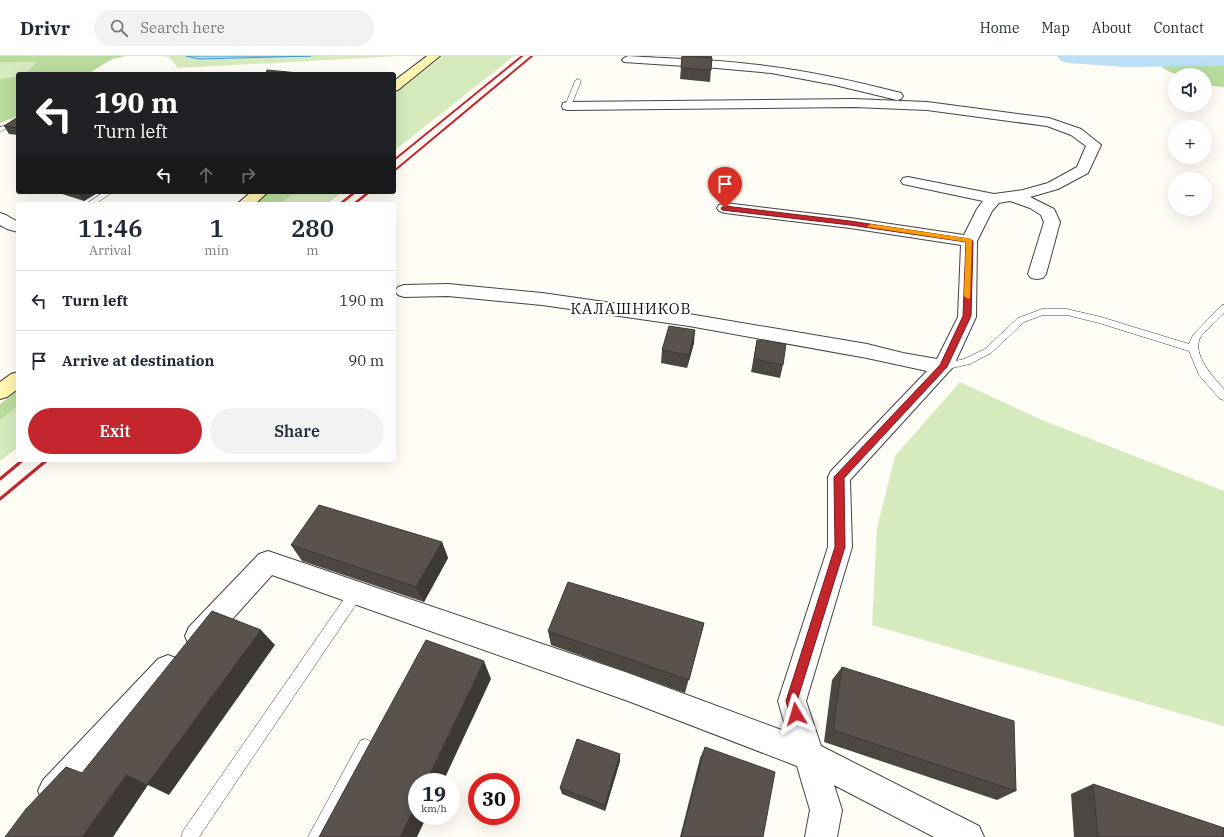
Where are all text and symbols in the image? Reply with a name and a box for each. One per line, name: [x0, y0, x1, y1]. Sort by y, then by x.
search box: [94, 10, 374, 46]
text: Drivr: [20, 16, 70, 40]
icon: search: [108, 17, 130, 39]
text: Search here: [140, 18, 225, 37]
text: Home: [980, 19, 1019, 37]
text: Map: [1041, 19, 1070, 37]
text: About: [1092, 19, 1131, 37]
text: Contact: [1153, 19, 1204, 37]
map controls: [1168, 68, 1212, 216]
button: sound: [1168, 68, 1212, 112]
text: 190 m: [94, 84, 178, 121]
icon: left: [28, 88, 80, 140]
text: Turn left: [94, 120, 168, 143]
button: +: [1168, 120, 1212, 164]
icon: left: [153, 164, 175, 186]
icon: ahead: [195, 164, 217, 186]
icon: right: [237, 164, 259, 186]
pin: [708, 167, 742, 208]
button: −: [1168, 172, 1212, 216]
icon: arrive: [714, 173, 736, 195]
text: 11:46: [78, 212, 143, 244]
text: 1: [210, 212, 224, 244]
text: 280: [291, 212, 334, 244]
text: Arrival: [89, 242, 131, 259]
text: min: [204, 242, 229, 259]
text: m: [306, 242, 319, 259]
icon: left: [28, 290, 50, 312]
text: Turn left: [62, 291, 128, 310]
text: 190 m: [339, 291, 384, 310]
district label: КАЛАШНИКОВ: [571, 299, 691, 318]
icon: arrive: [28, 350, 50, 372]
text: Arrive at destination: [62, 351, 214, 370]
text: 90 m: [348, 351, 384, 370]
button: Exit: [28, 408, 202, 454]
button: Share: [210, 408, 384, 454]
position arrow: [775, 693, 817, 735]
speed limit sign: 30: [468, 773, 520, 825]
text: 19: [422, 780, 446, 807]
text: km/h: [421, 802, 447, 815]

